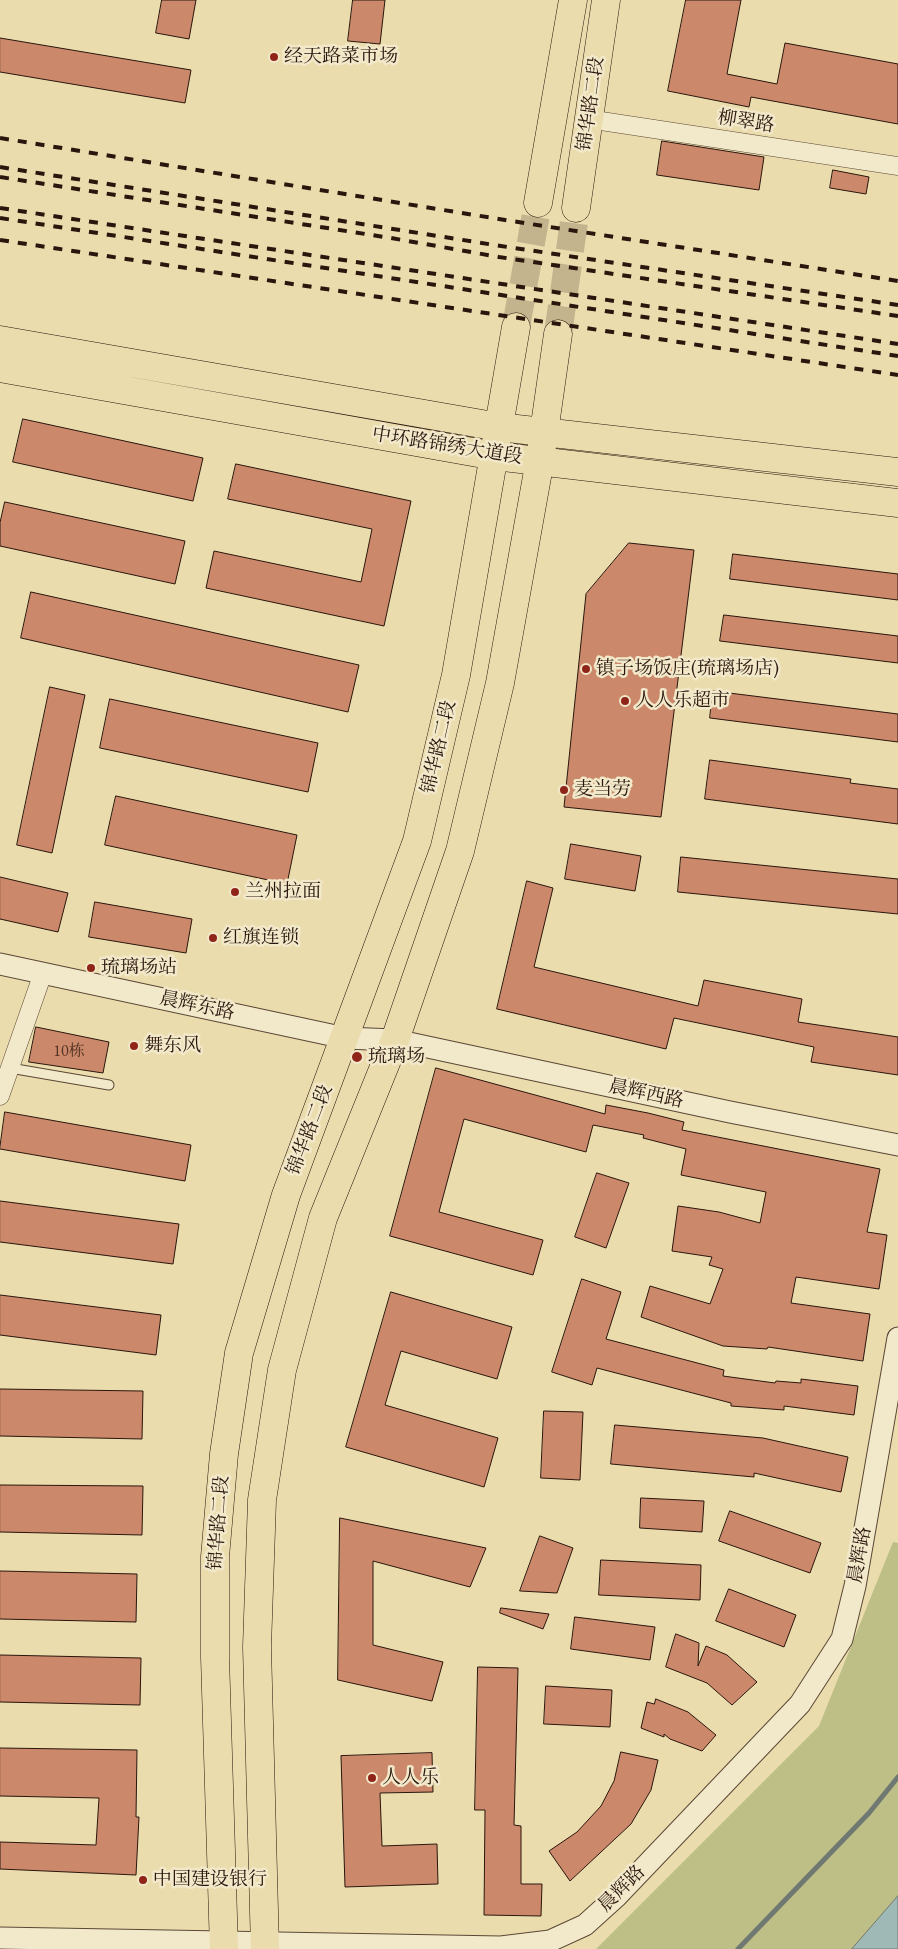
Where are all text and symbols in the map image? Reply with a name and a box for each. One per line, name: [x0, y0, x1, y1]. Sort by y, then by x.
place label: 经天路菜市场: [284, 46, 398, 68]
marker: 经天路菜市场: [268, 51, 280, 63]
street label: 锦华路二段: [573, 55, 609, 153]
street label: 柳翠路: [716, 106, 776, 138]
street label: 中环路锦绣大道段: [370, 423, 524, 469]
place label: 镇子场饭庄(琉璃场店): [596, 658, 779, 680]
marker: 镇子场饭庄(琉璃场店): [580, 663, 592, 675]
place label: 人人乐超市: [635, 690, 730, 712]
marker: 人人乐超市: [619, 695, 631, 707]
street label: 锦华路二段: [417, 698, 461, 796]
place label: 麦当劳: [574, 779, 631, 801]
marker: 麦当劳: [558, 784, 570, 796]
place label: 兰州拉面: [245, 881, 321, 903]
marker: 兰州拉面: [229, 886, 241, 898]
place label: 红旗连锁: [223, 927, 299, 949]
marker: 红旗连锁: [207, 932, 219, 944]
place label: 琉璃场站: [101, 957, 177, 979]
marker: 琉璃场站: [85, 962, 97, 974]
street label: 晨辉东路: [157, 987, 237, 1025]
place label: 舞东风: [144, 1035, 201, 1057]
marker: 舞东风: [128, 1040, 140, 1052]
house number: 10栋: [53, 1042, 85, 1062]
place label: 琉璃场: [368, 1046, 425, 1068]
marker: 琉璃场: [350, 1050, 364, 1064]
street label: 晨辉西路: [606, 1075, 686, 1113]
street label: 锦华路二段: [282, 1082, 338, 1178]
street label: 锦华路二段: [204, 1475, 234, 1571]
street label: 晨辉路: [844, 1525, 876, 1585]
place label: 人人乐: [382, 1767, 439, 1789]
marker: 人人乐: [366, 1772, 378, 1784]
street label: 晨辉路: [594, 1861, 650, 1917]
place label: 中国建设银行: [153, 1869, 267, 1891]
marker: 中国建设银行: [137, 1874, 149, 1886]

